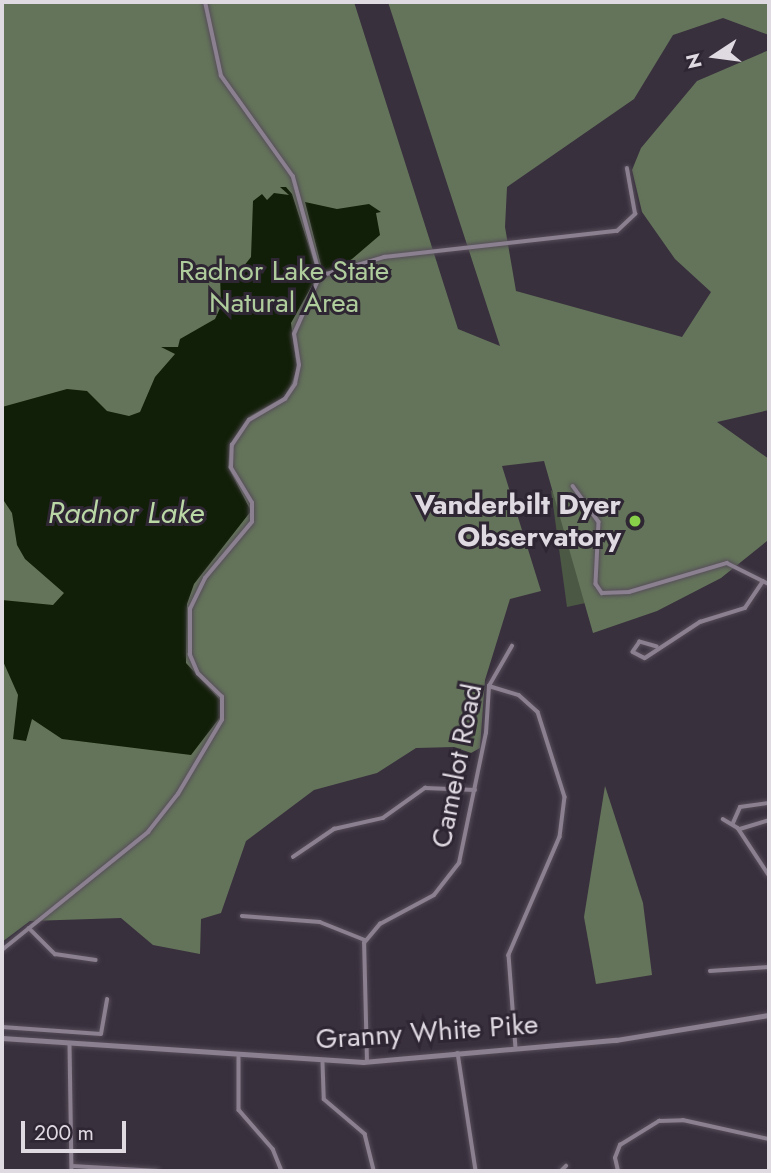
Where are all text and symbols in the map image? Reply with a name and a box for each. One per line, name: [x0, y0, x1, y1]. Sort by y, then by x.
north arrow: [680, 21, 750, 91]
text: N: [679, 50, 709, 71]
park label: Radnor Lake State Natural Area: [179, 254, 389, 320]
place label: Vanderbilt Dyer Observatory: [415, 488, 621, 554]
water label: Radnor Lake: [48, 495, 204, 531]
marker: Vanderbilt Dyer Observatory: [627, 513, 643, 529]
street label: Camelot Road: [425, 681, 489, 851]
street label: Granny White Pike: [315, 1007, 539, 1057]
scale bar: [24, 1106, 130, 1150]
text: 200 m: [34, 1118, 94, 1148]

